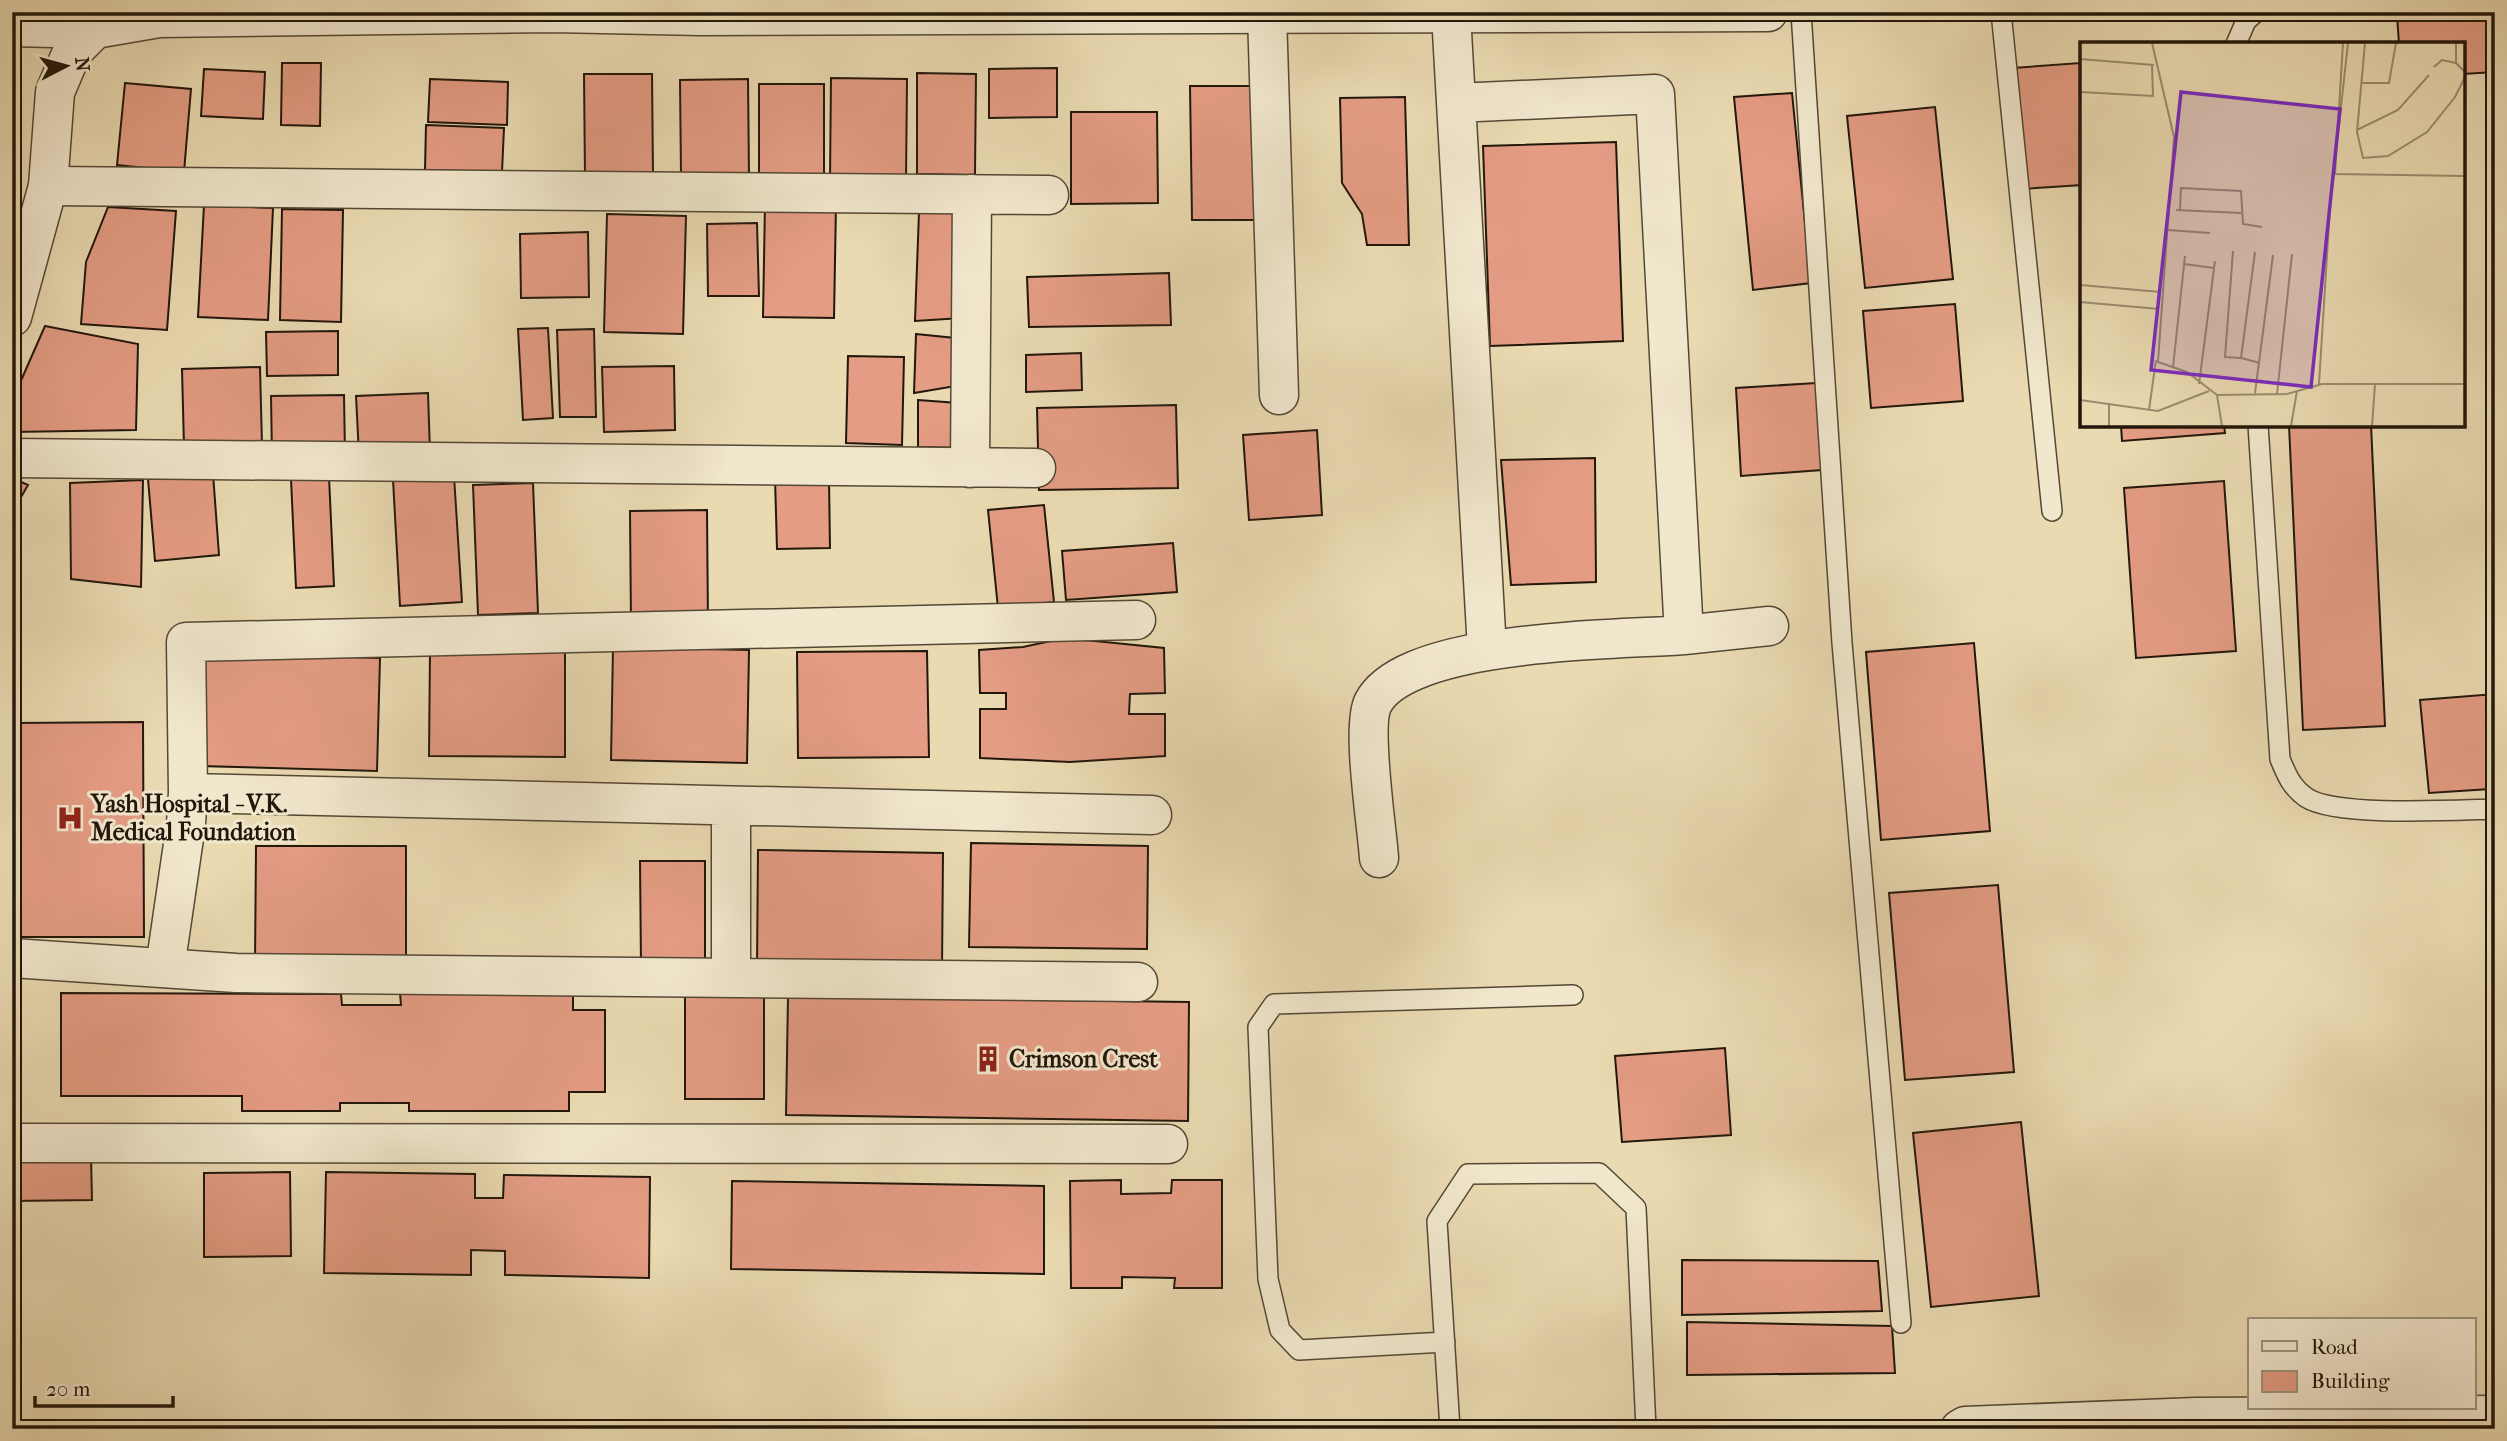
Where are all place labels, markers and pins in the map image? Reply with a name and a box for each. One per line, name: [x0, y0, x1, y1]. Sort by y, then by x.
place label: Yash Hospital - V.K. Medical Foundation: [89, 790, 297, 846]
hospital icon: Yash Hospital - V.K. Medical Foundation: [55, 803, 85, 833]
building icon: Crimson Crest: [973, 1044, 1003, 1074]
place label: Crimson Crest: [1009, 1045, 1158, 1073]

